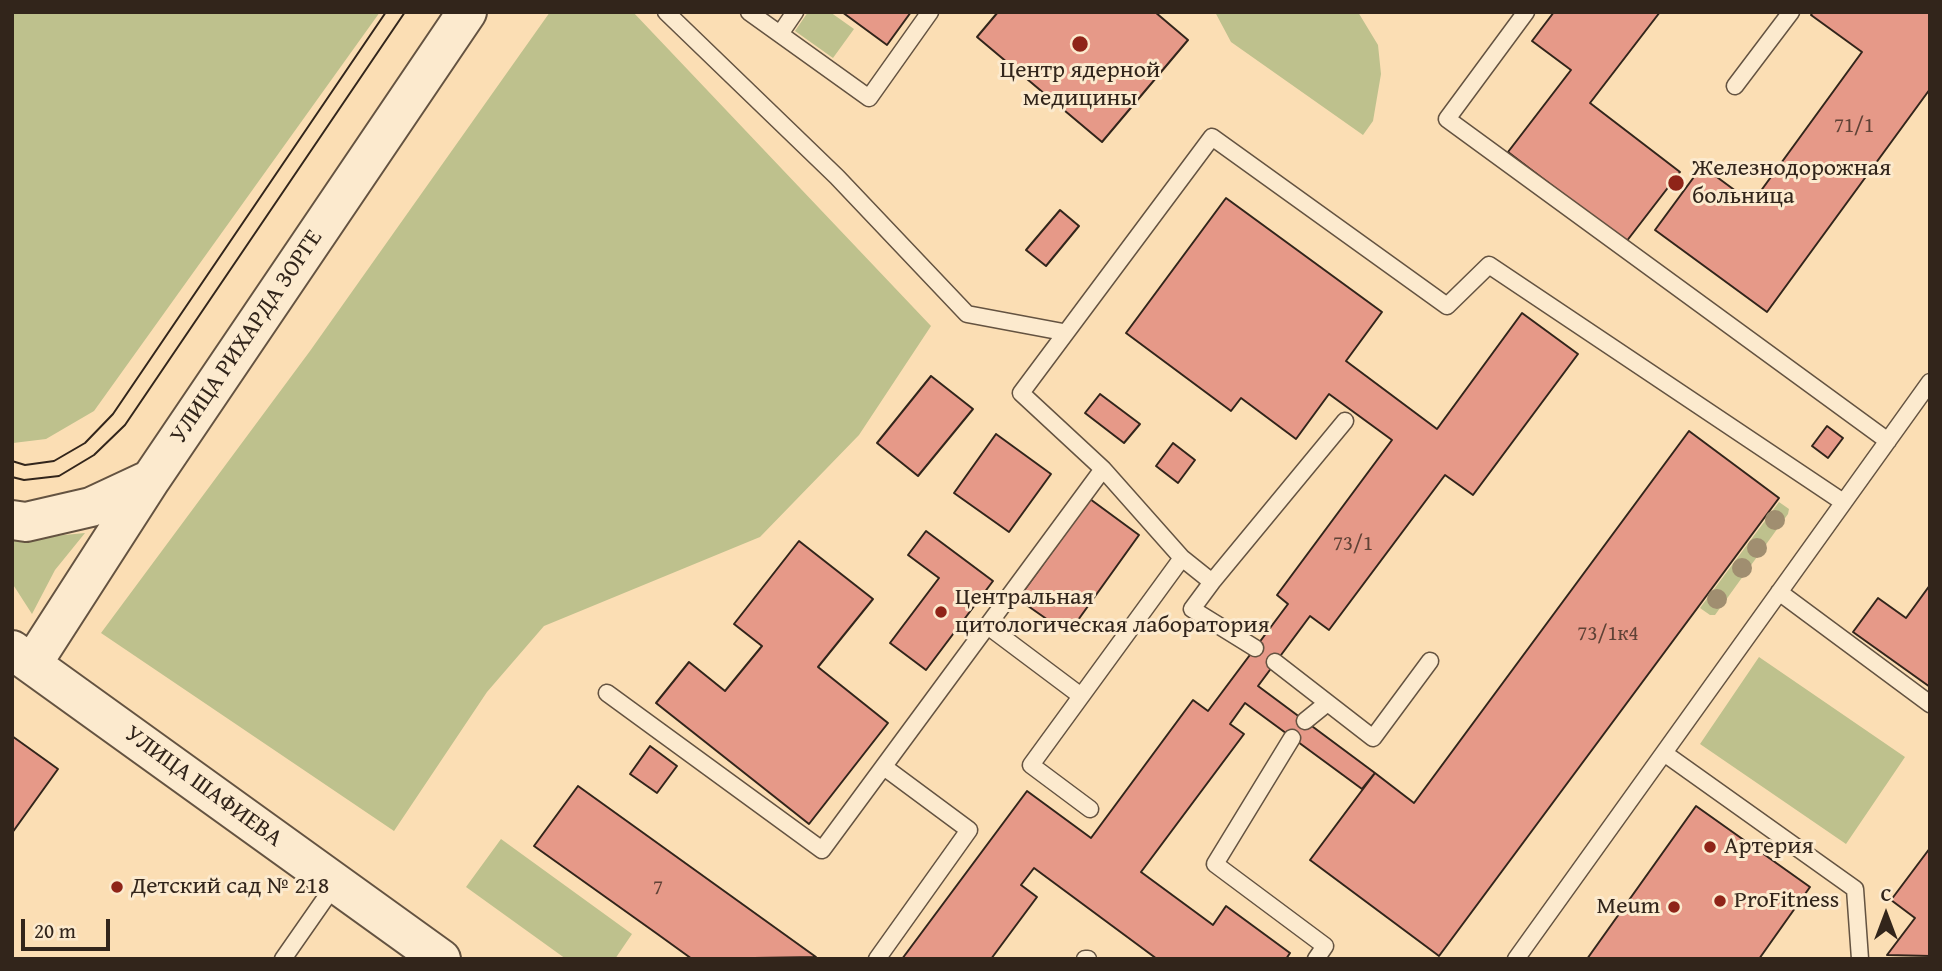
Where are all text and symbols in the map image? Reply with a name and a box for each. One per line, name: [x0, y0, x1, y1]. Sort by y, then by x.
marker: Центр ядерной медицины: [1070, 34, 1090, 54]
place label: Центр ядерной медицины: [1000, 57, 1160, 113]
house number: 71/1: [1834, 114, 1874, 140]
place label: Железнодорожная больница: [1692, 155, 1891, 211]
marker: Железнодорожная больница: [1666, 173, 1686, 193]
street label: УЛИЦА РИХАРДА ЗОРГЕ: [165, 225, 329, 449]
house number: 73/1: [1333, 532, 1373, 558]
place label: Центральная цитологическая лаборатория: [955, 584, 1270, 640]
marker: Центральная цитологическая лаборатория: [933, 604, 949, 620]
house number: 73/1к4: [1577, 622, 1639, 648]
street label: УЛИЦА ШАФИЕВА: [118, 720, 288, 854]
place label: Артерия: [1724, 833, 1814, 861]
marker: Артерия: [1702, 839, 1718, 855]
place label: Детский сад № 218: [131, 873, 329, 901]
house number: 7: [653, 876, 663, 902]
marker: Детский сад № 218: [109, 879, 125, 895]
north arrow: [1851, 880, 1921, 950]
text: С: [1881, 880, 1891, 908]
place label: ProFitness: [1734, 887, 1839, 915]
place label: Meum: [1596, 893, 1660, 921]
marker: ProFitness: [1712, 893, 1728, 909]
marker: Meum: [1666, 899, 1682, 915]
scale bar: [24, 904, 114, 948]
text: 20 m: [34, 915, 76, 946]

